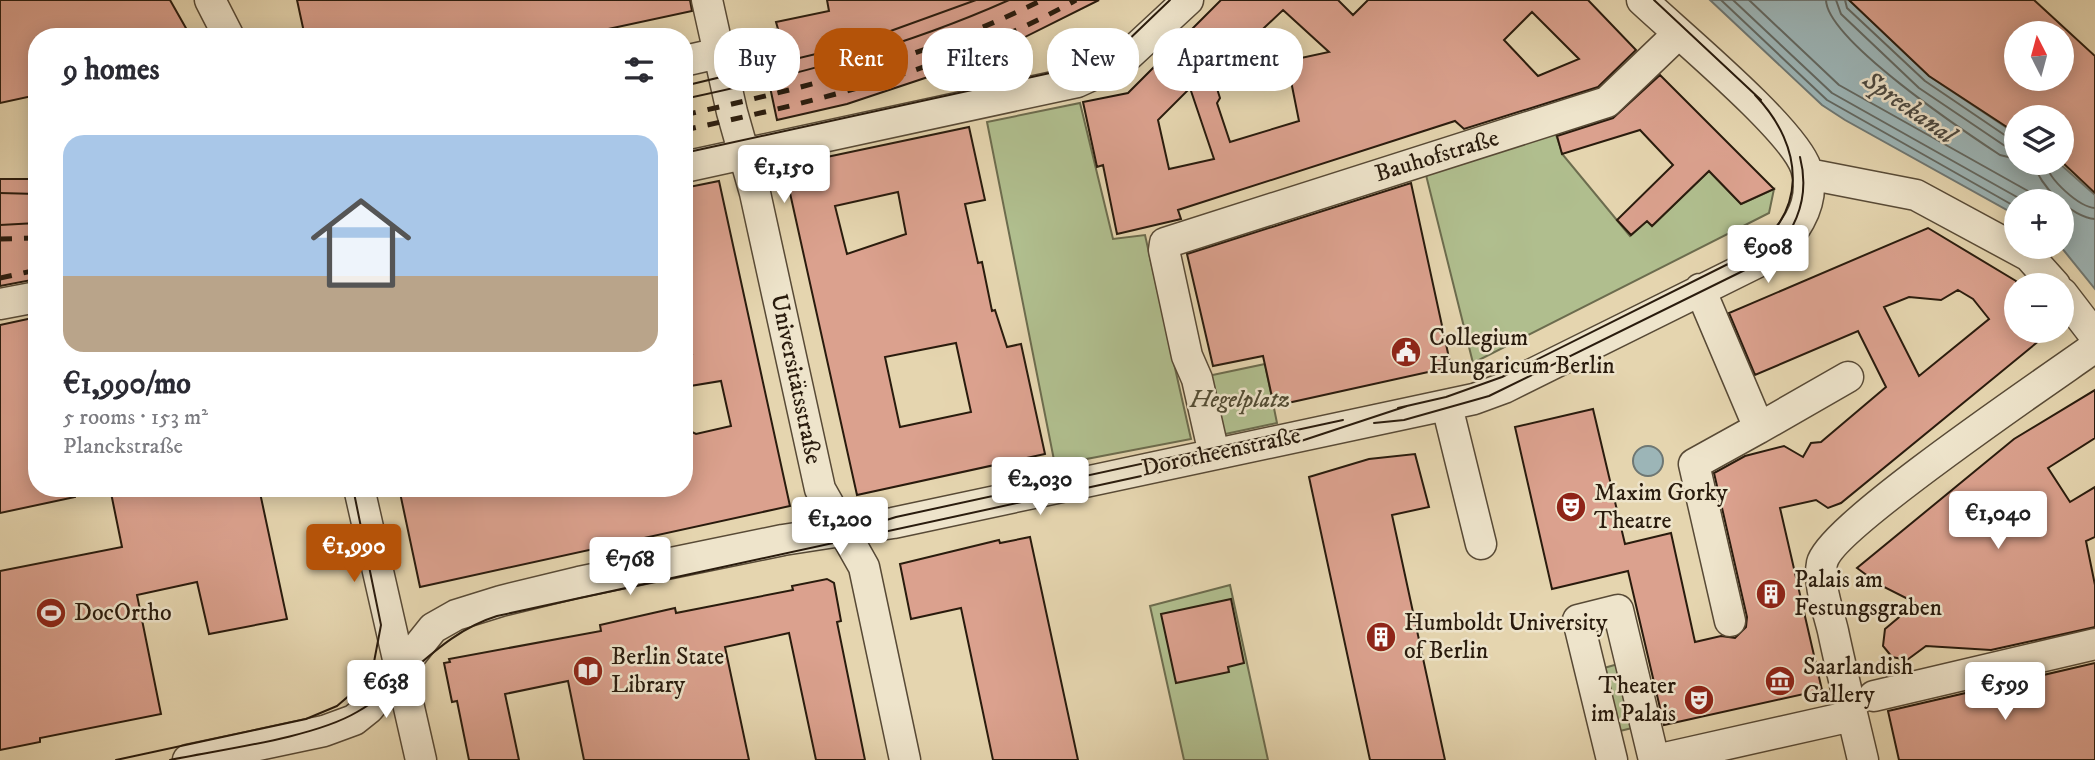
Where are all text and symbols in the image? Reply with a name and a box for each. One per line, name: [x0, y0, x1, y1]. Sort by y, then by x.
north arrow: [2004, 21, 2074, 91]
map controls: [2004, 21, 2074, 343]
chip: Buy: [714, 28, 800, 91]
chip: Rent: [814, 28, 908, 91]
chip: Filters: [922, 28, 1033, 91]
chip: New: [1047, 28, 1139, 91]
chip: Apartment: [1153, 28, 1303, 91]
icon: filters: [620, 51, 658, 89]
text: 9 homes: [63, 52, 160, 89]
water label: Spreekanal: [1855, 64, 1964, 154]
button: layers: [2004, 105, 2074, 175]
street label: Bauhofstraße: [1371, 123, 1503, 189]
pin: €1,150: [727, 146, 841, 205]
text: €1,150: [754, 153, 814, 182]
icon: home: [298, 180, 424, 306]
button: +: [2004, 189, 2074, 259]
pin: €908: [1727, 226, 1809, 285]
text: €908: [1744, 233, 1792, 262]
button: −: [2004, 273, 2074, 343]
street label: Universitätsstraße: [763, 291, 829, 467]
place label: Collegium Hungaricum Berlin: [1429, 323, 1615, 381]
public building icon: Collegium Hungaricum Berlin: [1389, 335, 1423, 369]
text: €1,990/mo: [63, 366, 191, 403]
park label: Hegelplatz: [1189, 385, 1290, 415]
text: 5 rooms · 153 m²: [63, 403, 208, 432]
street label: Dorotheenstraße: [1139, 420, 1303, 484]
text: Planckstraße: [63, 432, 183, 461]
pin: €2,030: [983, 458, 1097, 517]
text: €2,030: [1008, 465, 1072, 494]
place label: Maxim Gorky Theatre: [1594, 478, 1728, 536]
theatre icon: Maxim Gorky Theatre: [1554, 490, 1588, 524]
pin: €1,040: [1941, 491, 2055, 551]
pin: €1,200: [783, 498, 897, 557]
text: €1,040: [1965, 499, 2031, 528]
text: €1,200: [808, 505, 872, 534]
pin: €1,990: [297, 524, 411, 584]
text: €1,990: [322, 532, 386, 561]
pin: €768: [589, 538, 671, 597]
text: €768: [606, 545, 655, 574]
place label: Palais am Festungsgraben: [1794, 565, 1943, 623]
building icon: Palais am Festungsgraben: [1754, 577, 1788, 611]
sports icon: DocOrtho: [34, 596, 68, 630]
place label: DocOrtho: [74, 598, 172, 628]
place label: Humboldt University of Berlin: [1404, 608, 1608, 666]
building icon: Humboldt University of Berlin: [1364, 620, 1398, 654]
place label: Berlin State Library: [611, 642, 724, 700]
place label: Saarlandish Gallery: [1803, 652, 1914, 710]
library icon: Berlin State Library: [571, 654, 605, 688]
pin: €638: [345, 660, 427, 720]
pin: €599: [1964, 662, 2046, 722]
museum icon: Saarlandish Gallery: [1763, 664, 1797, 698]
text: €638: [363, 668, 409, 697]
text: €599: [1981, 670, 2029, 699]
place label: Theater im Palais: [1591, 671, 1676, 729]
theatre icon: Theater im Palais: [1682, 683, 1716, 717]

